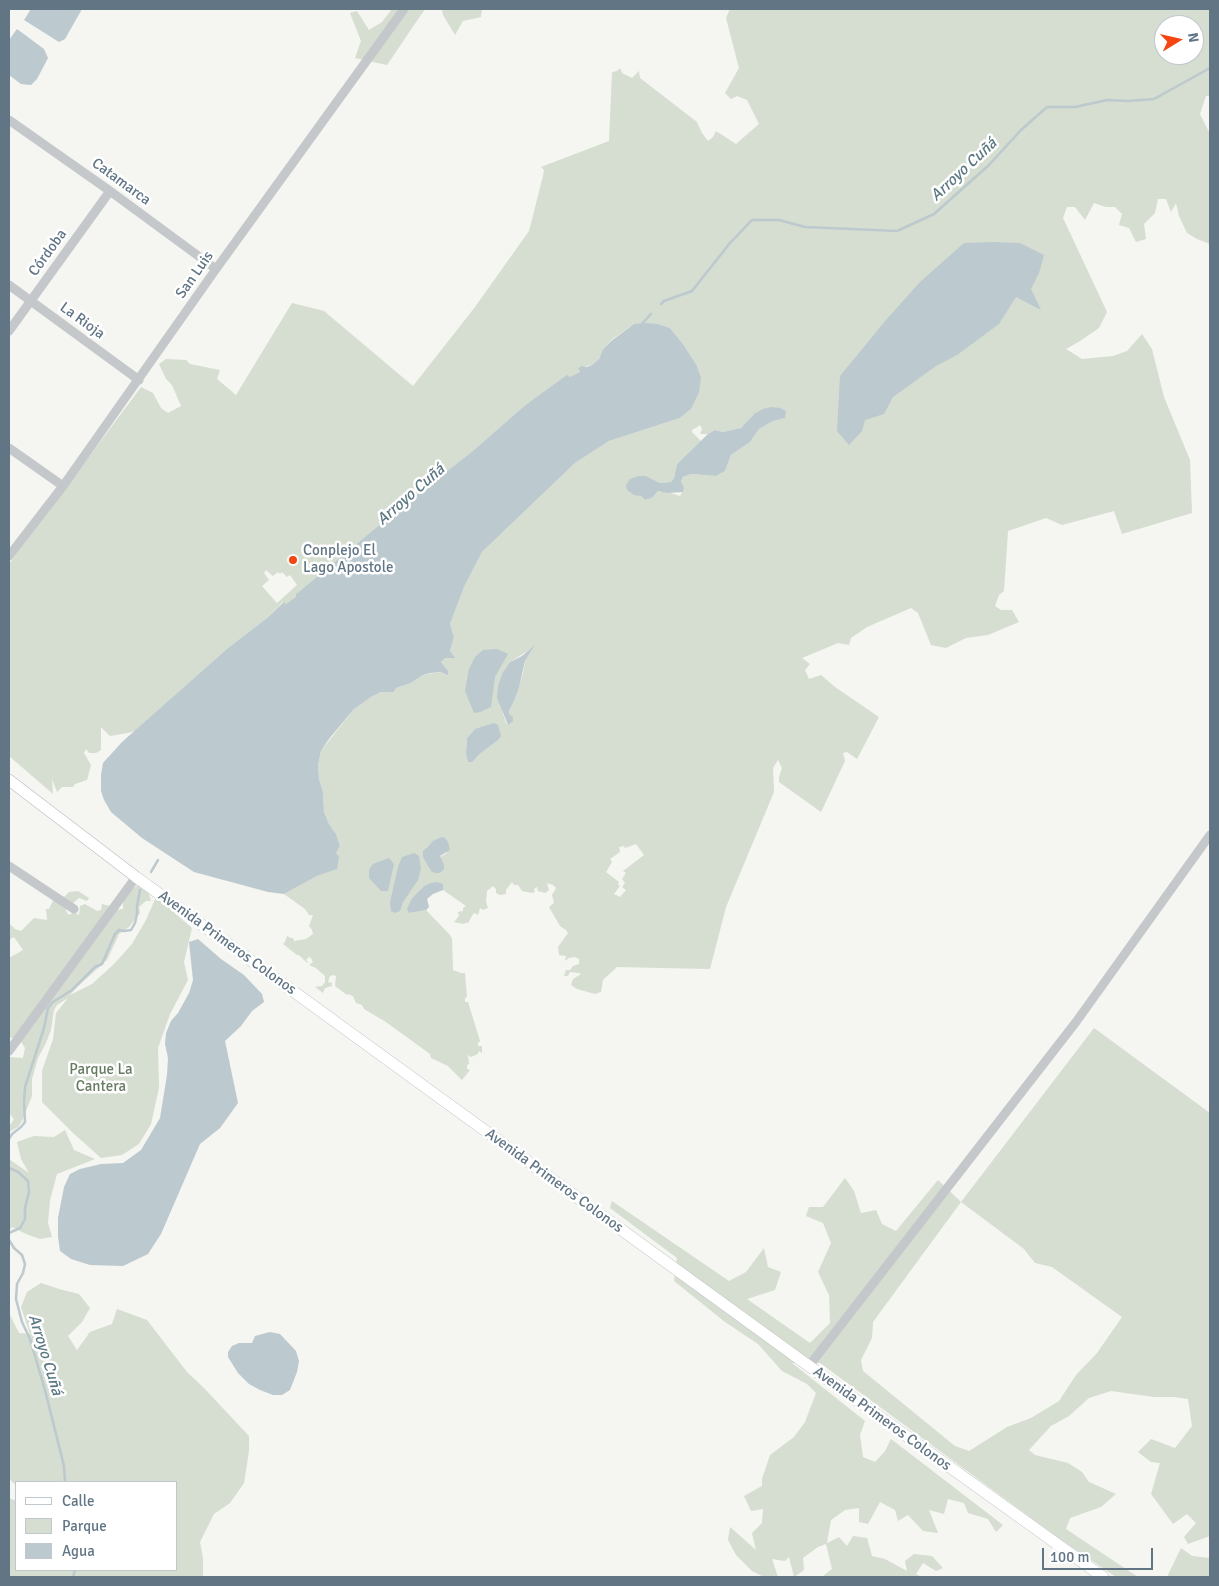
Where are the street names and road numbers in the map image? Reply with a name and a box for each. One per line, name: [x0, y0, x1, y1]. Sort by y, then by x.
street label: Catamarca: [88, 155, 154, 209]
street label: Córdoba: [25, 226, 71, 280]
street label: San Luis: [172, 248, 218, 302]
street label: La Rioja: [56, 299, 108, 343]
street label: Avenida Primeros Colonos: [155, 887, 299, 999]
street label: Avenida Primeros Colonos: [482, 1125, 626, 1237]
street label: Avenida Primeros Colonos: [810, 1363, 954, 1475]

